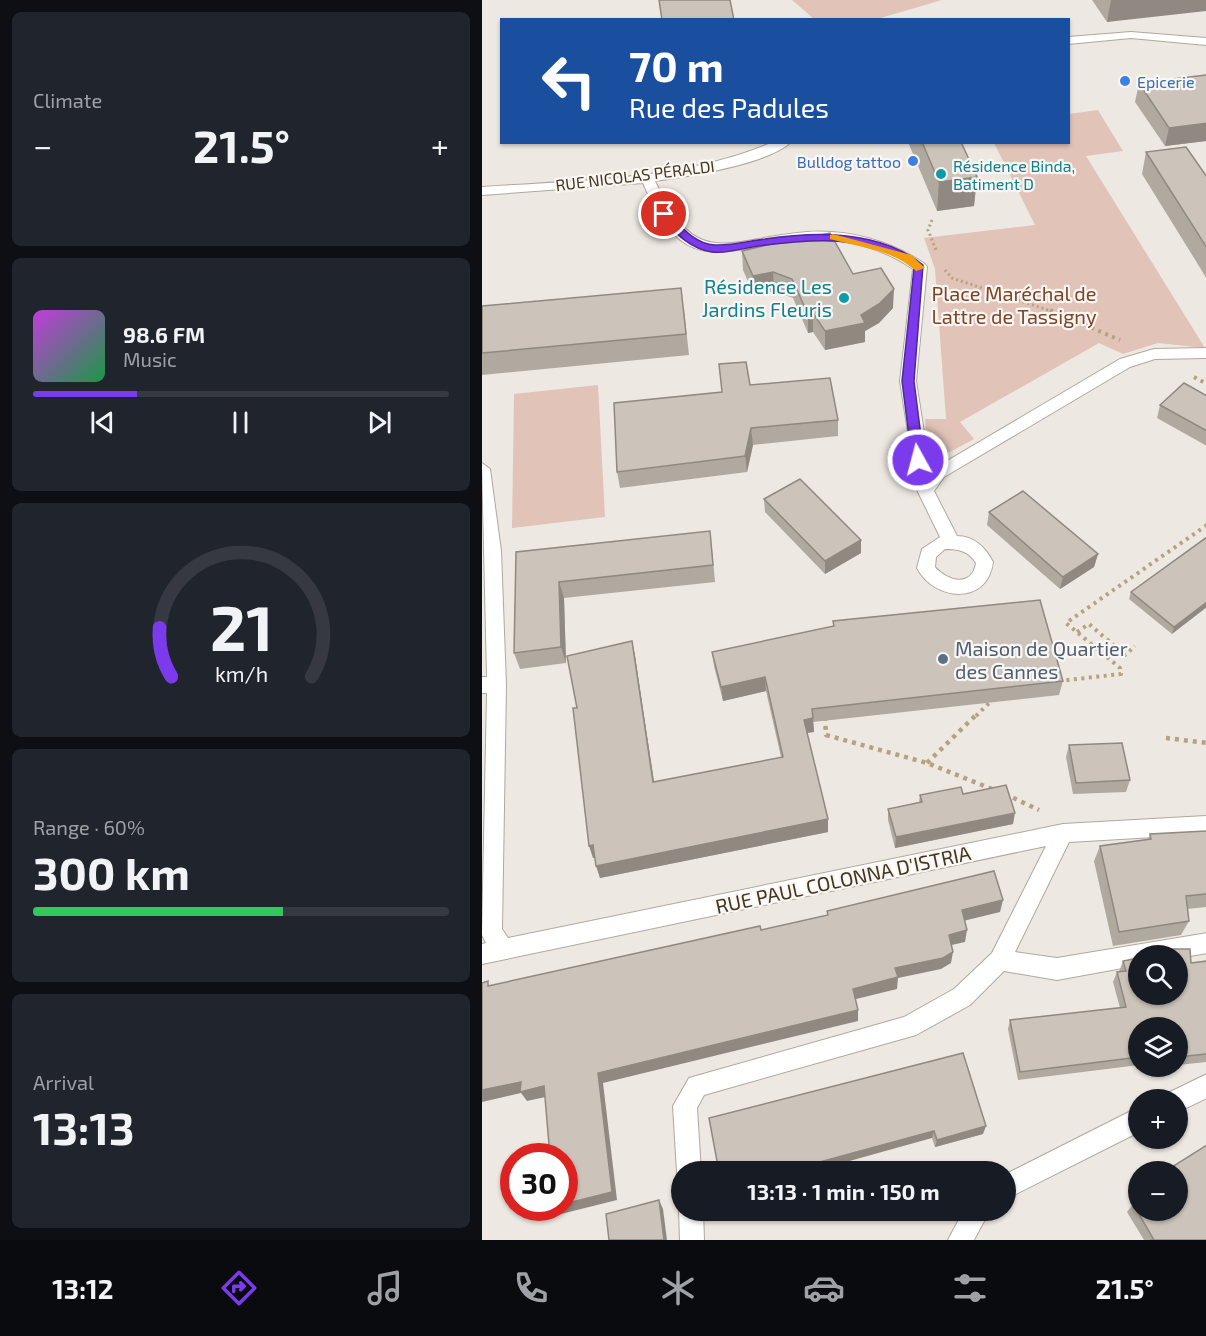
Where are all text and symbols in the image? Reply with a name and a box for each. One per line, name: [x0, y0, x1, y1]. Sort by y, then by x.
text: 70 m: [629, 40, 724, 90]
icon: left: [530, 42, 608, 120]
place label: Epicerie: [1137, 72, 1194, 91]
marker: Epicerie: [1118, 74, 1132, 88]
text: Climate: [33, 88, 102, 112]
text: Rue des Padules: [629, 91, 829, 123]
text: 21.5°: [193, 118, 290, 172]
text: −: [33, 125, 52, 165]
text: +: [431, 125, 449, 165]
place label: Bulldog tattoo: [797, 152, 901, 171]
marker: Bulldog tattoo: [906, 154, 920, 168]
street label: RUE NICOLAS PÉRALDI: [554, 156, 716, 194]
place label: Résidence Binda, Batiment D: [953, 156, 1075, 193]
marker: Résidence Binda, Batiment D: [934, 167, 948, 181]
pin: [638, 188, 689, 239]
icon: arrive: [647, 197, 680, 230]
place label: Résidence Les Jardins Fleuris: [702, 274, 832, 321]
park label: Place Maréchal de Lattre de Tassigny: [931, 281, 1097, 328]
marker: Résidence Les Jardins Fleuris: [837, 291, 851, 305]
text: 98.6 FM: [123, 321, 205, 347]
text: Music: [123, 347, 177, 371]
icon: previous: [86, 406, 119, 439]
icon: pause: [224, 406, 257, 439]
icon: next: [363, 406, 396, 439]
position arrow: [886, 428, 950, 492]
text: 21: [209, 589, 273, 664]
place label: Maison de Quartier des Cannes: [955, 636, 1128, 683]
marker: Maison de Quartier des Cannes: [936, 652, 950, 666]
text: km/h: [214, 661, 268, 686]
text: Range · 60%: [33, 815, 145, 839]
street label: RUE PAUL COLONNA D'ISTRIA: [713, 840, 973, 918]
text: 300 km: [33, 845, 190, 899]
map controls: [1128, 945, 1188, 1221]
button: search: [1128, 945, 1188, 1005]
button: layers: [1128, 1017, 1188, 1077]
text: Arrival: [33, 1070, 94, 1094]
button: +: [1128, 1089, 1188, 1149]
text: 13:13: [33, 1100, 134, 1154]
speed limit sign: 30: [500, 1143, 578, 1221]
button: −: [1128, 1161, 1188, 1221]
text: 13:13 · 1 min · 150 m: [747, 1178, 940, 1204]
icon: directions: [218, 1267, 260, 1309]
icon: music: [364, 1267, 406, 1309]
icon: phone: [510, 1267, 552, 1309]
icon: climate: [657, 1267, 699, 1309]
icon: car: [803, 1267, 845, 1309]
icon: filters: [949, 1267, 991, 1309]
text: 13:12: [52, 1272, 113, 1304]
text: 21.5°: [1096, 1272, 1154, 1304]

